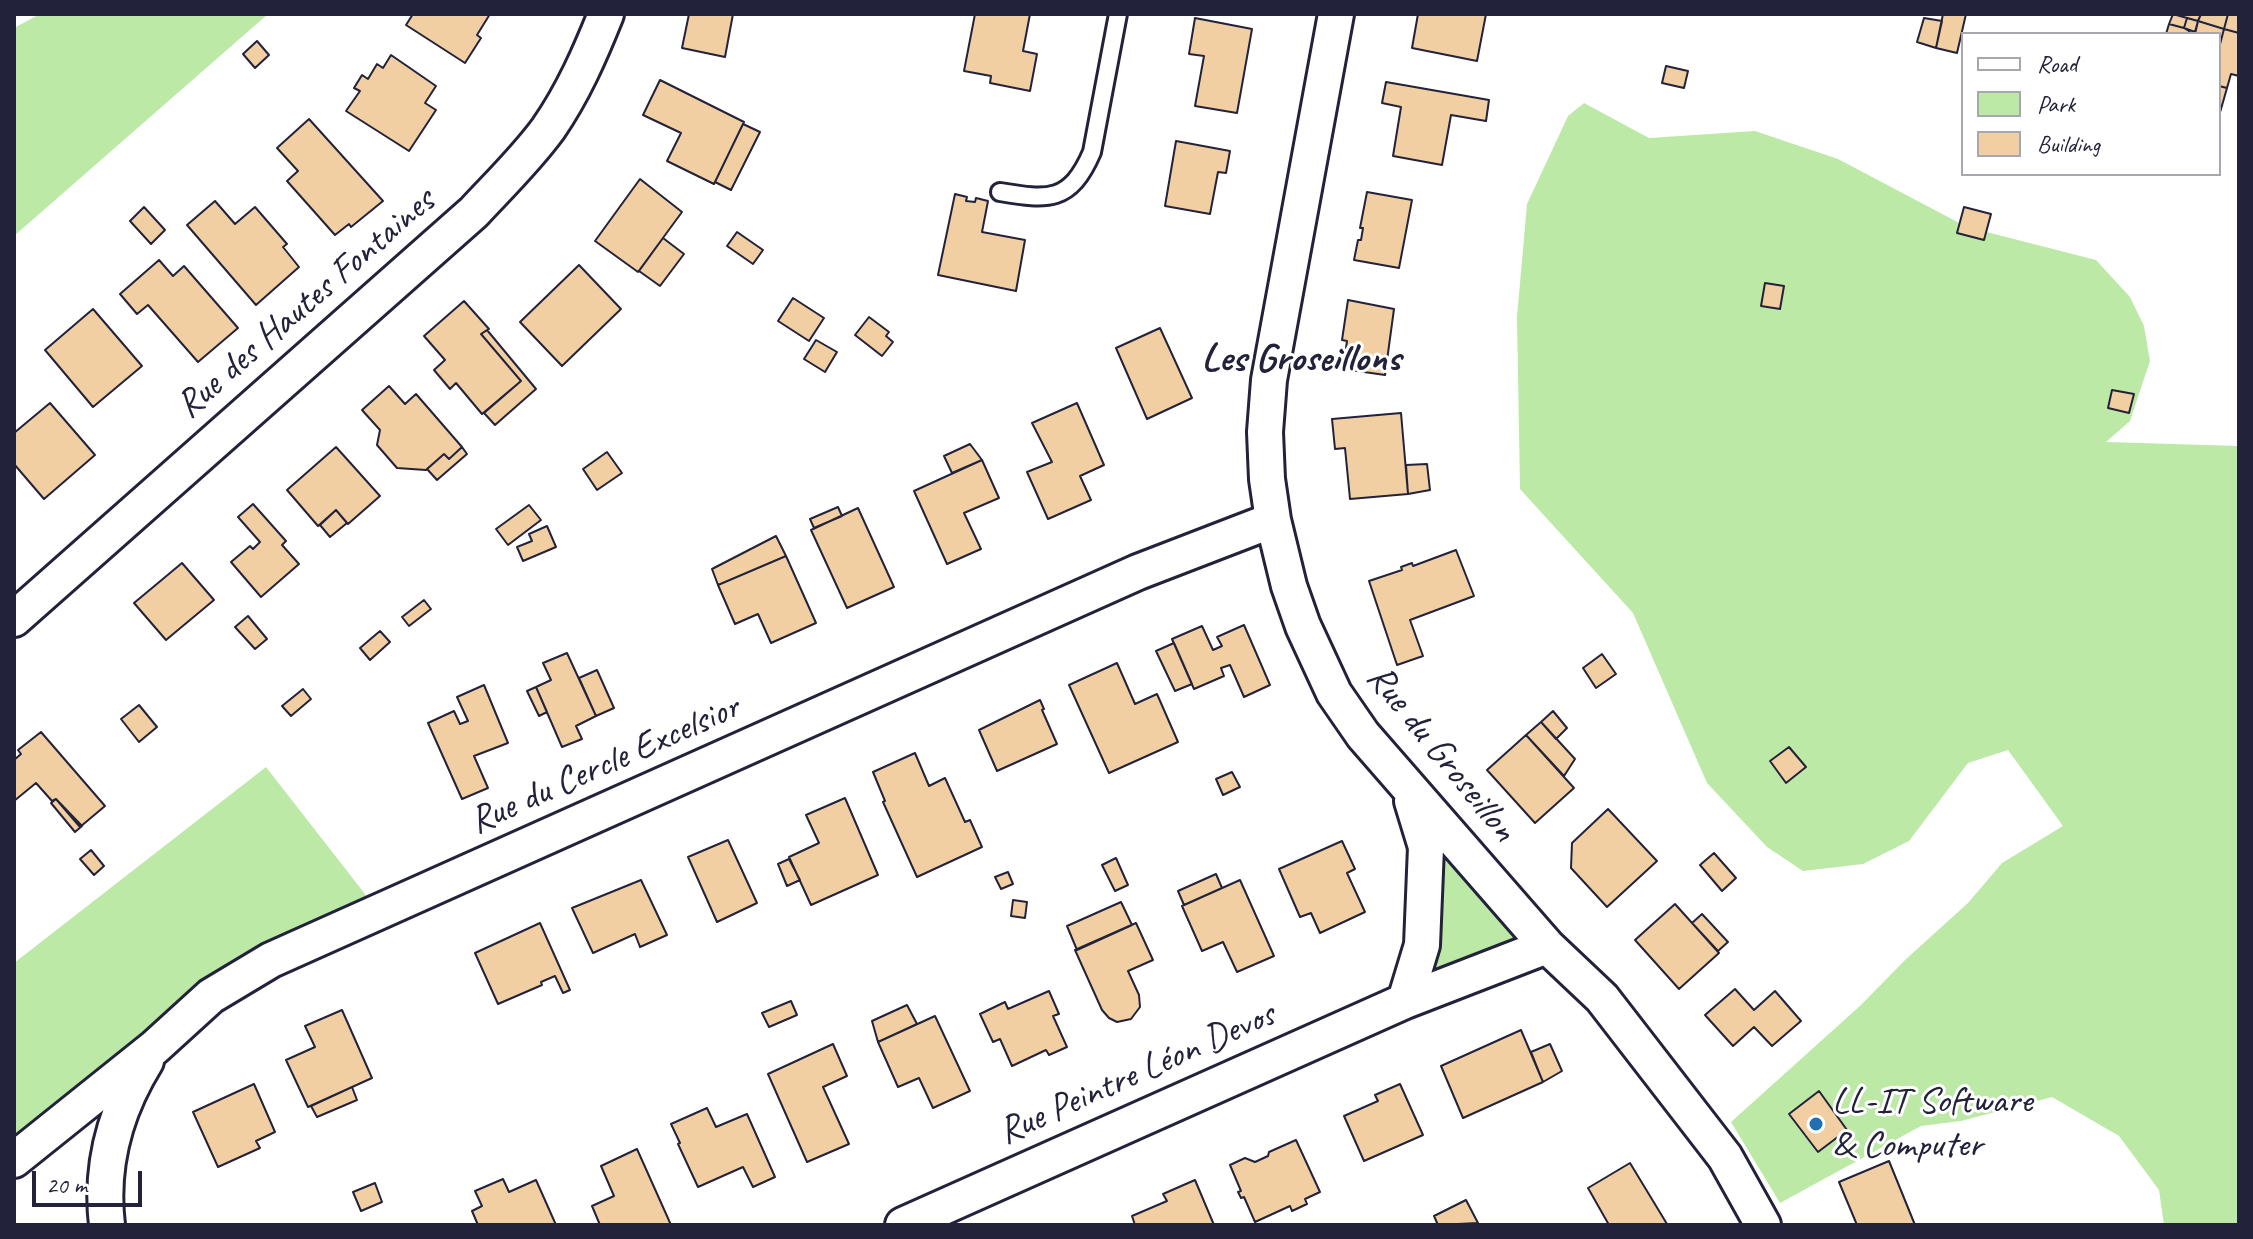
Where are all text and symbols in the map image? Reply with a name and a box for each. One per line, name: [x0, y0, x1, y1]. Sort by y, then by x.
legend: [1961, 32, 2221, 176]
text: Road: [2037, 49, 2077, 79]
text: Park: [2037, 89, 2075, 119]
text: Building: [2037, 129, 2100, 159]
street label: Rue des Hautes Fontaines: [167, 179, 445, 429]
district label: Les Groseillons: [1202, 336, 1400, 384]
street label: Rue du Groseillon: [1356, 656, 1526, 852]
street label: Rue du Cercle Excelsior: [463, 685, 747, 845]
street label: Rue Peintre Léon Devos: [992, 993, 1282, 1155]
place label: LL-IT Software & Computer: [1832, 1079, 2032, 1168]
marker: LL-IT Software & Computer: [1807, 1115, 1825, 1133]
scale bar: [36, 1155, 146, 1205]
text: 20 m: [46, 1170, 87, 1200]

